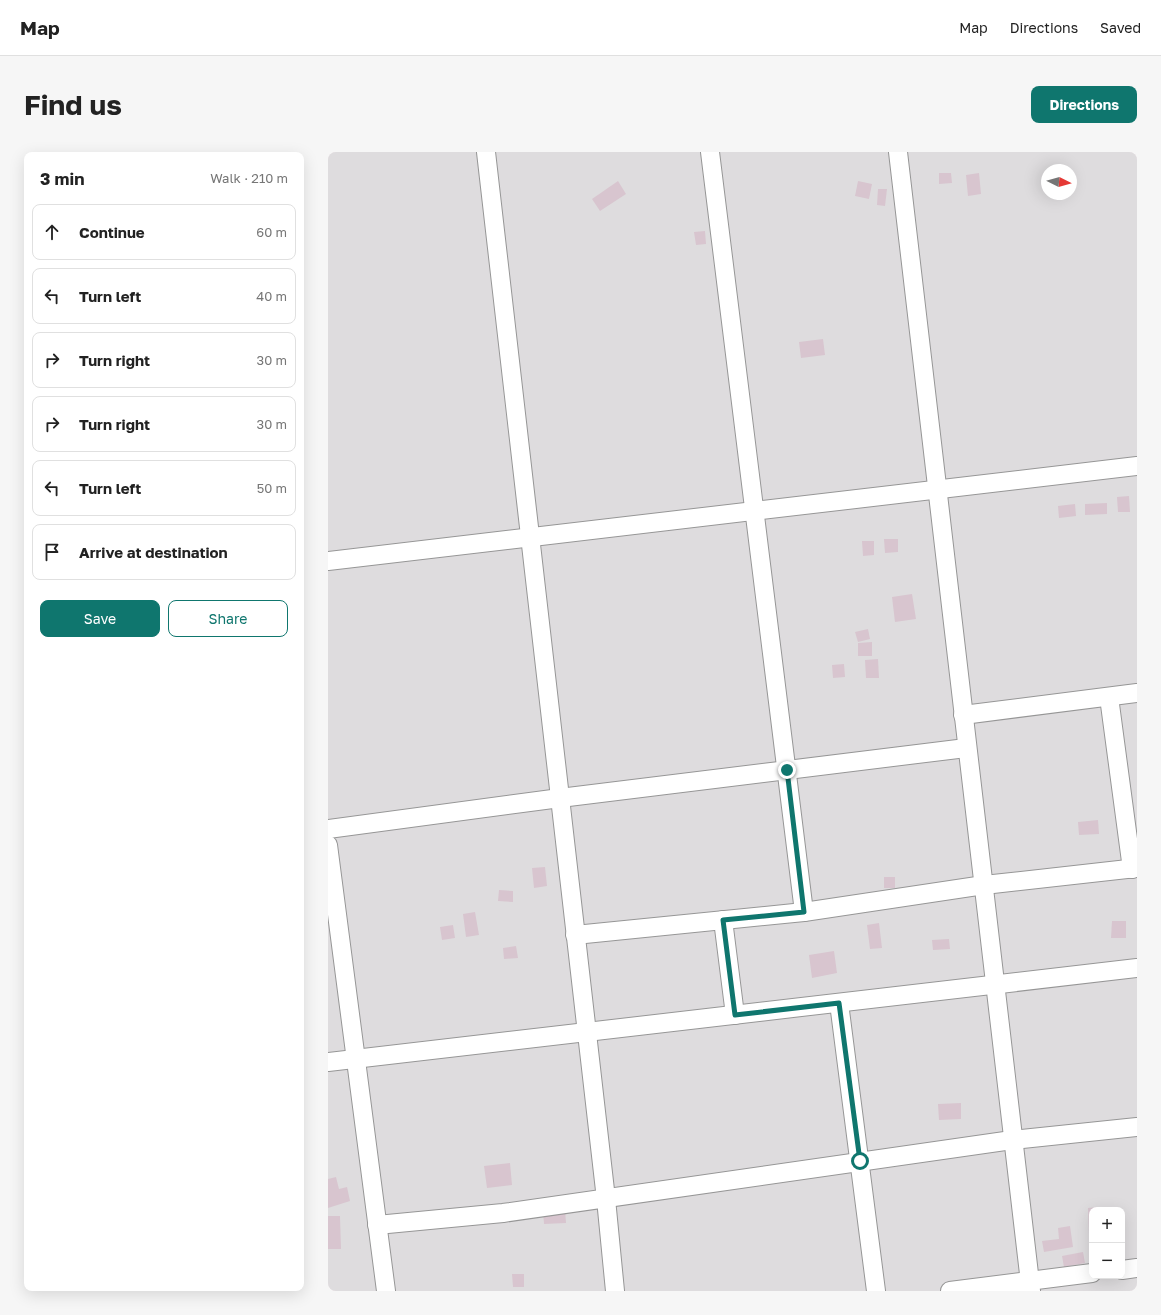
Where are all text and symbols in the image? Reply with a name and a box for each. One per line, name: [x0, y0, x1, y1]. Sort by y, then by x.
text: Map: [20, 16, 60, 39]
text: Map: [959, 19, 988, 36]
text: Directions: [1010, 19, 1078, 36]
text: Saved: [1100, 19, 1141, 36]
button: Directions: [1031, 86, 1137, 123]
text: Find us: [24, 88, 122, 121]
north arrow: [1041, 164, 1077, 200]
text: 3 min: [40, 168, 84, 189]
text: Walk · 210 m: [210, 170, 288, 186]
icon: ahead: [41, 221, 63, 243]
text: Continue: [79, 223, 145, 241]
text: 60 m: [256, 224, 287, 240]
icon: left: [41, 285, 63, 307]
text: Turn left: [79, 287, 141, 305]
text: 40 m: [256, 288, 287, 304]
icon: right: [41, 349, 63, 371]
text: Turn right: [79, 351, 150, 369]
text: 30 m: [257, 352, 287, 368]
icon: right: [41, 413, 63, 435]
text: Turn right: [79, 415, 150, 433]
text: 30 m: [257, 416, 287, 432]
icon: left: [41, 477, 63, 499]
text: Turn left: [79, 479, 141, 497]
text: 50 m: [257, 480, 287, 496]
icon: arrive: [41, 541, 63, 563]
text: Arrive at destination: [79, 543, 228, 561]
button: Save: [40, 600, 160, 637]
button: Share: [168, 600, 288, 637]
route end: [778, 761, 796, 779]
route start: [851, 1152, 869, 1170]
map controls: [1089, 1207, 1125, 1279]
button: +: [1089, 1207, 1125, 1243]
button: −: [1089, 1243, 1125, 1279]

